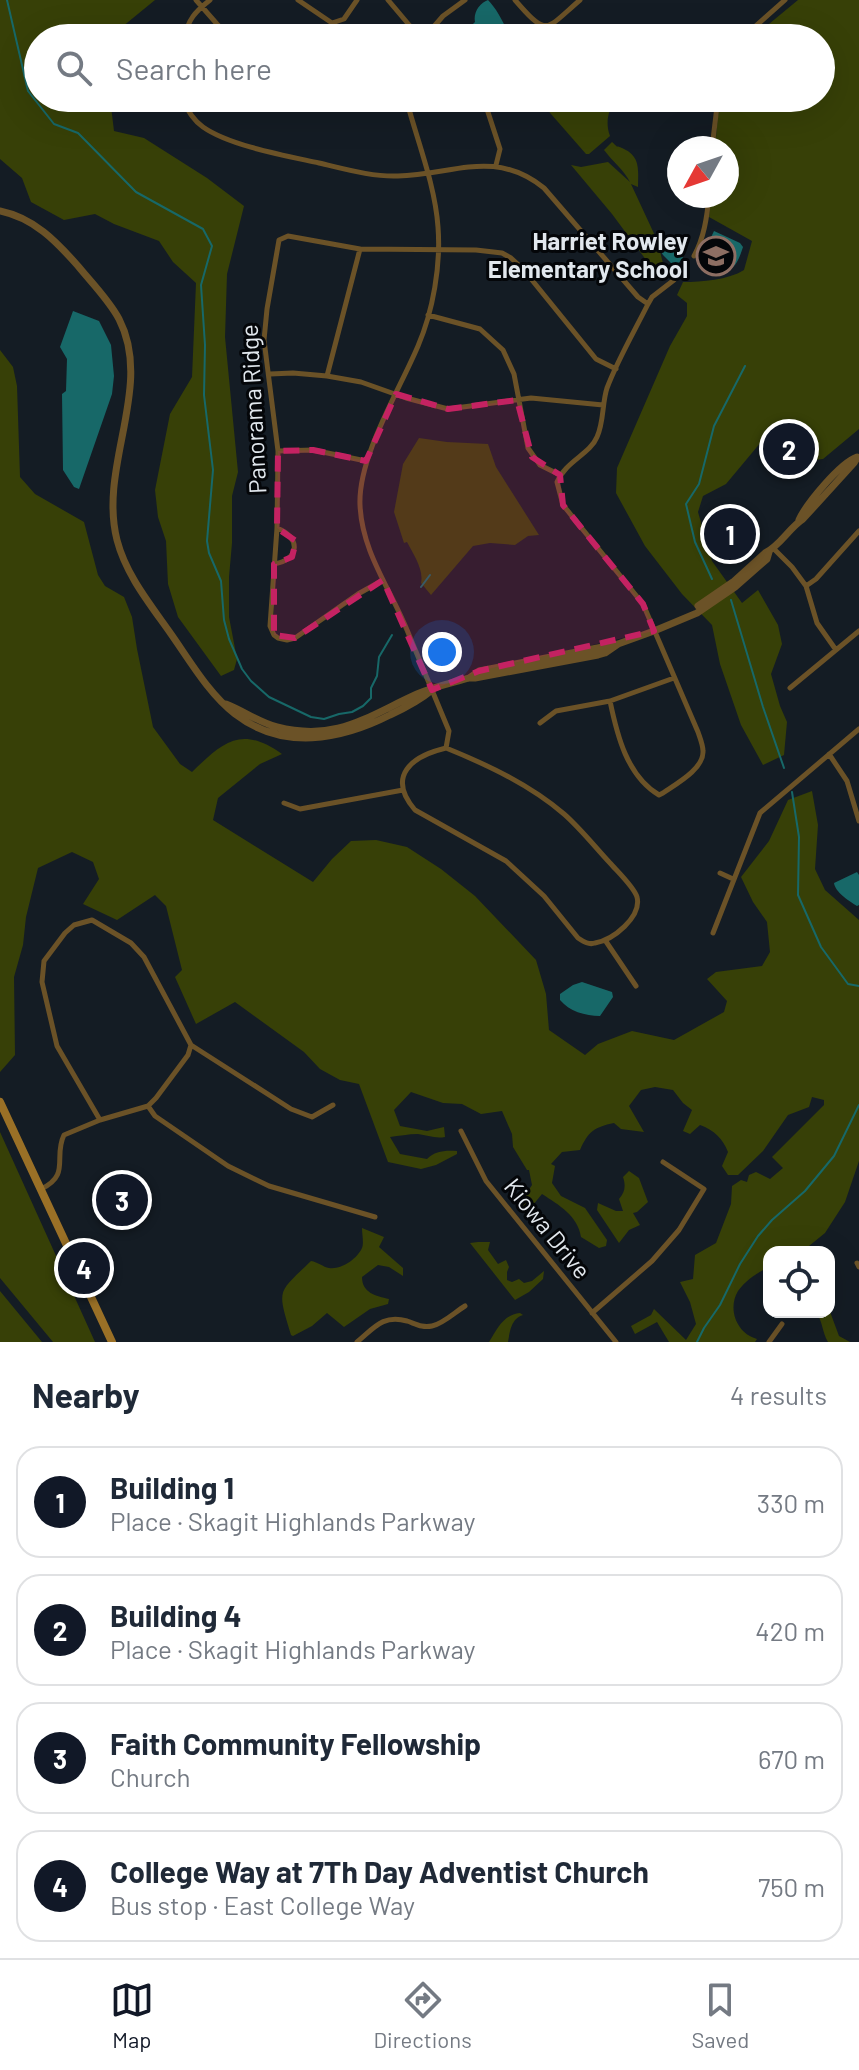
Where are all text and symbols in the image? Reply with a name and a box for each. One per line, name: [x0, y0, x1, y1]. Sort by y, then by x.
search box: [24, 24, 835, 112]
icon: search: [52, 46, 96, 90]
text: Search here: [116, 50, 272, 86]
north arrow: [667, 136, 739, 208]
place label: Harriet Rowley Elementary School: [488, 226, 688, 283]
school or university icon: Harriet Rowley Elementary School: [695, 235, 737, 277]
street label: Panorama Ridge: [234, 324, 271, 495]
pin: 2: [763, 419, 815, 479]
pin: 1: [704, 504, 756, 564]
your location: [422, 632, 462, 672]
pin: 3: [96, 1170, 148, 1230]
street label: Kiowa Drive: [499, 1172, 597, 1284]
pin: 4: [58, 1238, 110, 1298]
map controls: [763, 1246, 835, 1318]
button: locate: [763, 1246, 835, 1318]
text: Nearby: [32, 1374, 140, 1415]
text: 4 results: [730, 1379, 827, 1410]
text: Building 1: [110, 1469, 234, 1505]
text: 1: [55, 1487, 65, 1518]
text: 330 m: [757, 1487, 825, 1518]
text: Place · Skagit Highlands Parkway: [110, 1505, 476, 1536]
text: Building 4: [110, 1597, 242, 1633]
text: 2: [53, 1615, 67, 1646]
text: 420 m: [755, 1615, 825, 1646]
text: Place · Skagit Highlands Parkway: [110, 1633, 476, 1664]
text: Faith Community Fellowship: [110, 1725, 481, 1761]
text: 3: [53, 1743, 67, 1774]
text: 670 m: [758, 1743, 825, 1774]
text: Church: [110, 1761, 191, 1792]
text: College Way at 7Th Day Adventist Church: [110, 1853, 649, 1889]
text: 4: [52, 1871, 68, 1902]
text: 750 m: [758, 1871, 825, 1902]
text: Bus stop · East College Way: [110, 1889, 415, 1920]
tab: Map: [110, 1978, 154, 2052]
tab: Directions: [373, 1978, 472, 2052]
tab: Saved: [691, 1978, 749, 2052]

